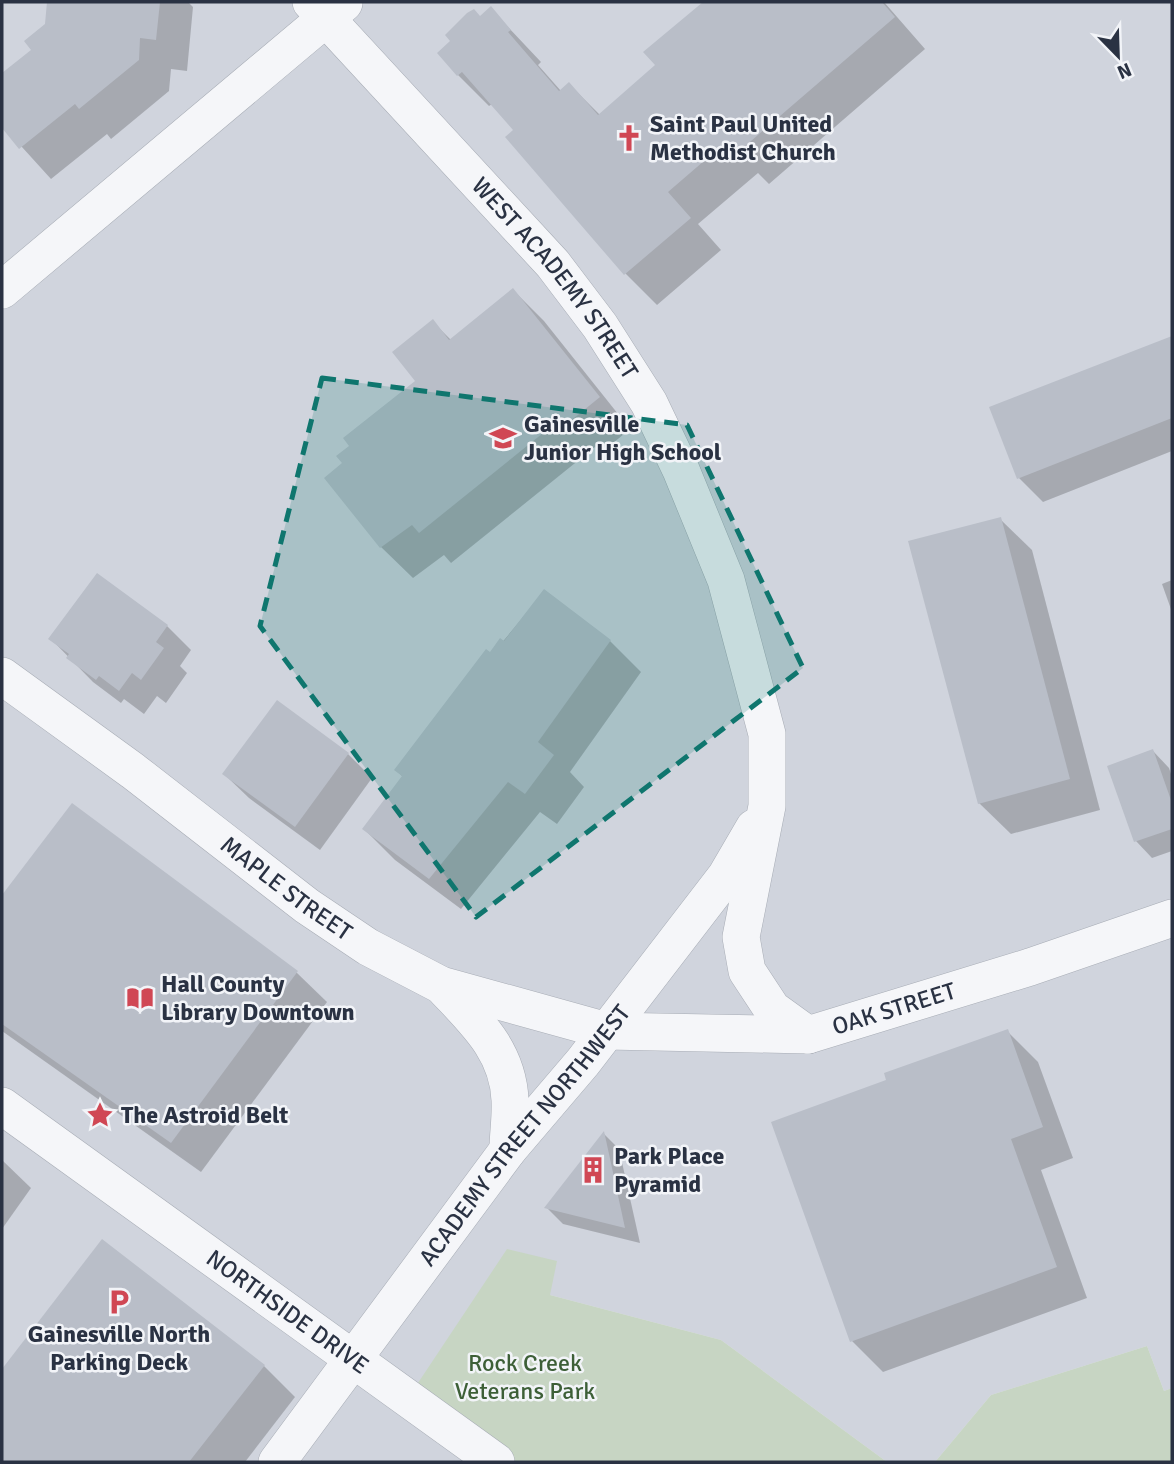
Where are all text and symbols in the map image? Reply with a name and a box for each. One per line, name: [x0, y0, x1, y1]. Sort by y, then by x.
north arrow: [1083, 21, 1153, 91]
text: N: [1113, 57, 1135, 84]
place label: Saint Paul United Methodist Church: [650, 109, 836, 167]
church icon: Saint Paul United Methodist Church: [614, 123, 644, 153]
street label: WEST ACADEMY STREET: [465, 171, 645, 385]
place label: Gainesville Junior High School: [524, 409, 722, 467]
school or university icon: Gainesville Junior High School: [488, 423, 518, 453]
street label: MAPLE STREET: [214, 830, 358, 947]
place label: Hall County Library Downtown: [161, 969, 355, 1027]
street label: OAK STREET: [828, 976, 960, 1042]
library icon: Hall County Library Downtown: [125, 983, 155, 1013]
street label: ACADEMY STREET NORTHWEST: [412, 998, 637, 1272]
place icon: The Astroid Belt: [85, 1100, 115, 1130]
place label: The Astroid Belt: [121, 1100, 288, 1130]
place label: Park Place Pyramid: [614, 1141, 724, 1199]
building icon: Park Place Pyramid: [578, 1155, 608, 1185]
street label: NORTHSIDE DRIVE: [200, 1243, 375, 1381]
parking icon: Gainesville North Parking Deck: [104, 1287, 134, 1317]
place label: Gainesville North Parking Deck: [28, 1319, 210, 1377]
park label: Rock Creek Veterans Park: [455, 1348, 595, 1406]

